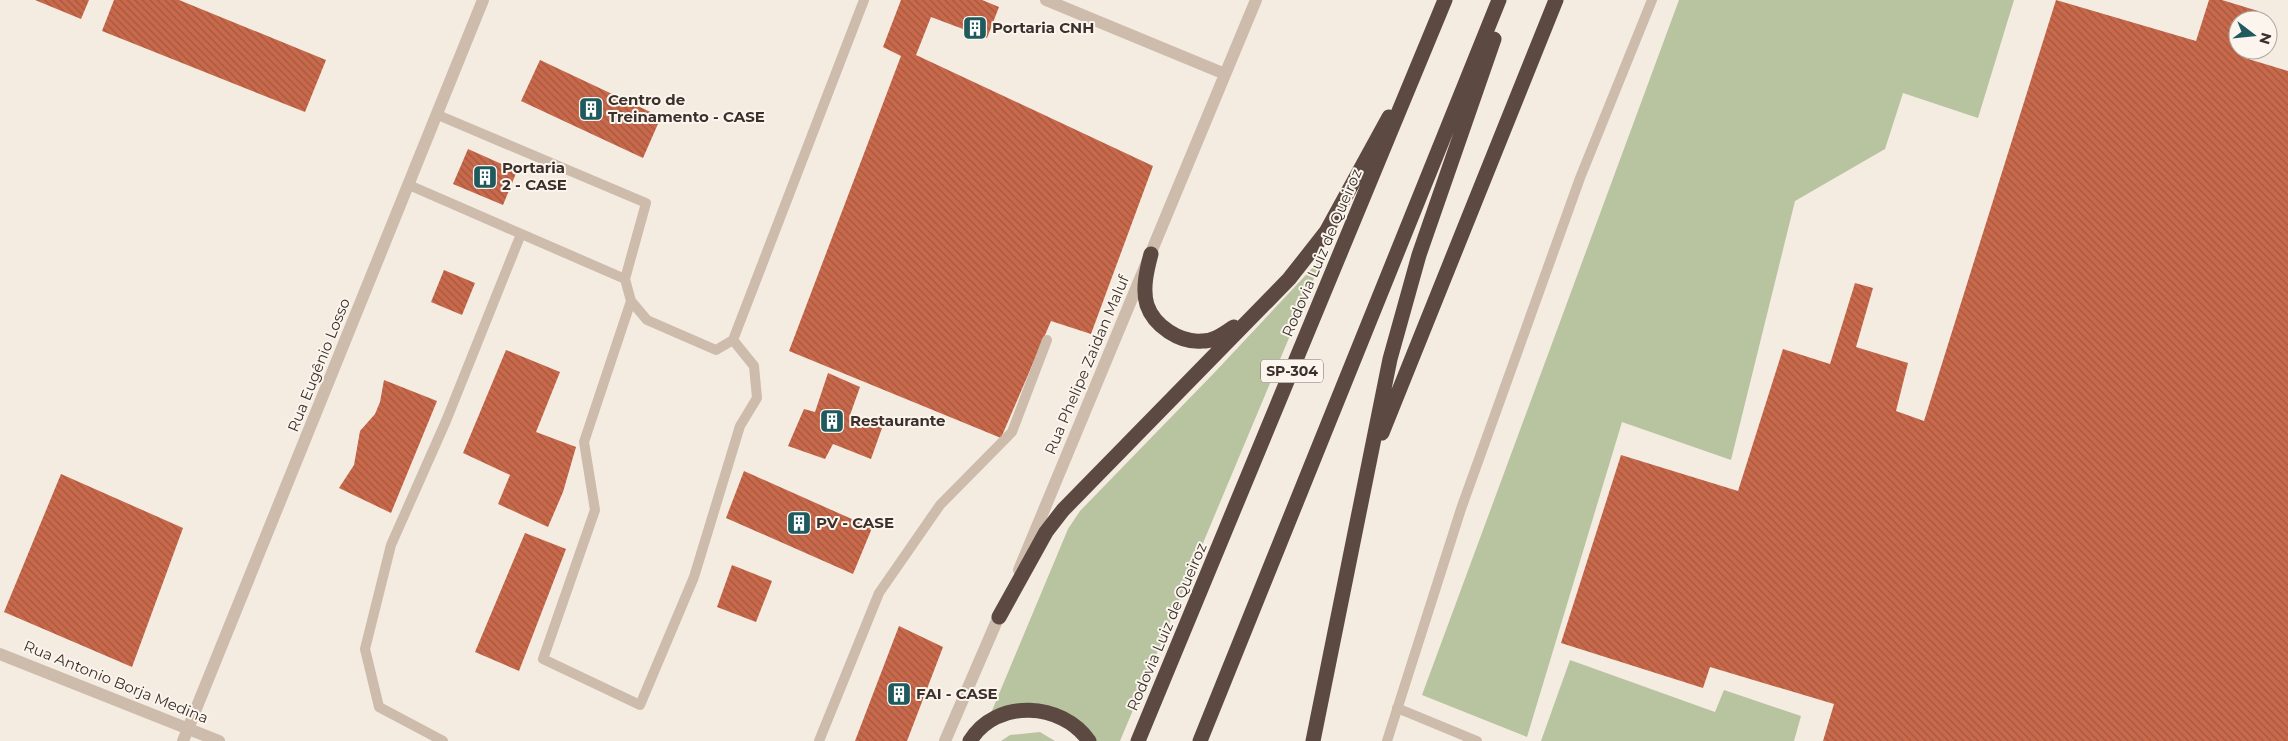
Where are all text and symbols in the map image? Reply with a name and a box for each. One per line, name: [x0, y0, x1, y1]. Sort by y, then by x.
north arrow: [2228, 10, 2278, 60]
building icon: Portaria CNH: [962, 15, 988, 41]
place label: Portaria CNH: [992, 18, 1094, 37]
text: N: [2255, 31, 2276, 47]
place label: Centro de Treinamento - CASE: [608, 90, 765, 126]
building icon: Centro de Treinamento - CASE: [578, 96, 604, 122]
place label: Portaria 2 - CASE: [502, 158, 567, 194]
building icon: Portaria 2 - CASE: [472, 164, 498, 190]
street label: Rodovia Luiz de Queiroz: [1277, 166, 1366, 340]
street label: Rua Phelipe Zaidan Maluf: [1040, 271, 1133, 457]
street label: Rua Eugênio Losso: [283, 295, 354, 435]
road number: SP-304: [1261, 360, 1323, 382]
building icon: Restaurante: [819, 408, 845, 434]
place label: Restaurante: [850, 411, 946, 430]
building icon: PV - CASE: [786, 510, 812, 536]
place label: PV - CASE: [816, 513, 894, 532]
street label: Rodovia Luiz de Queiroz: [1122, 540, 1211, 714]
street label: Rua Antonio Borja Medina: [21, 636, 211, 727]
building icon: FAI - CASE: [886, 681, 912, 707]
place label: FAI - CASE: [916, 684, 998, 703]

